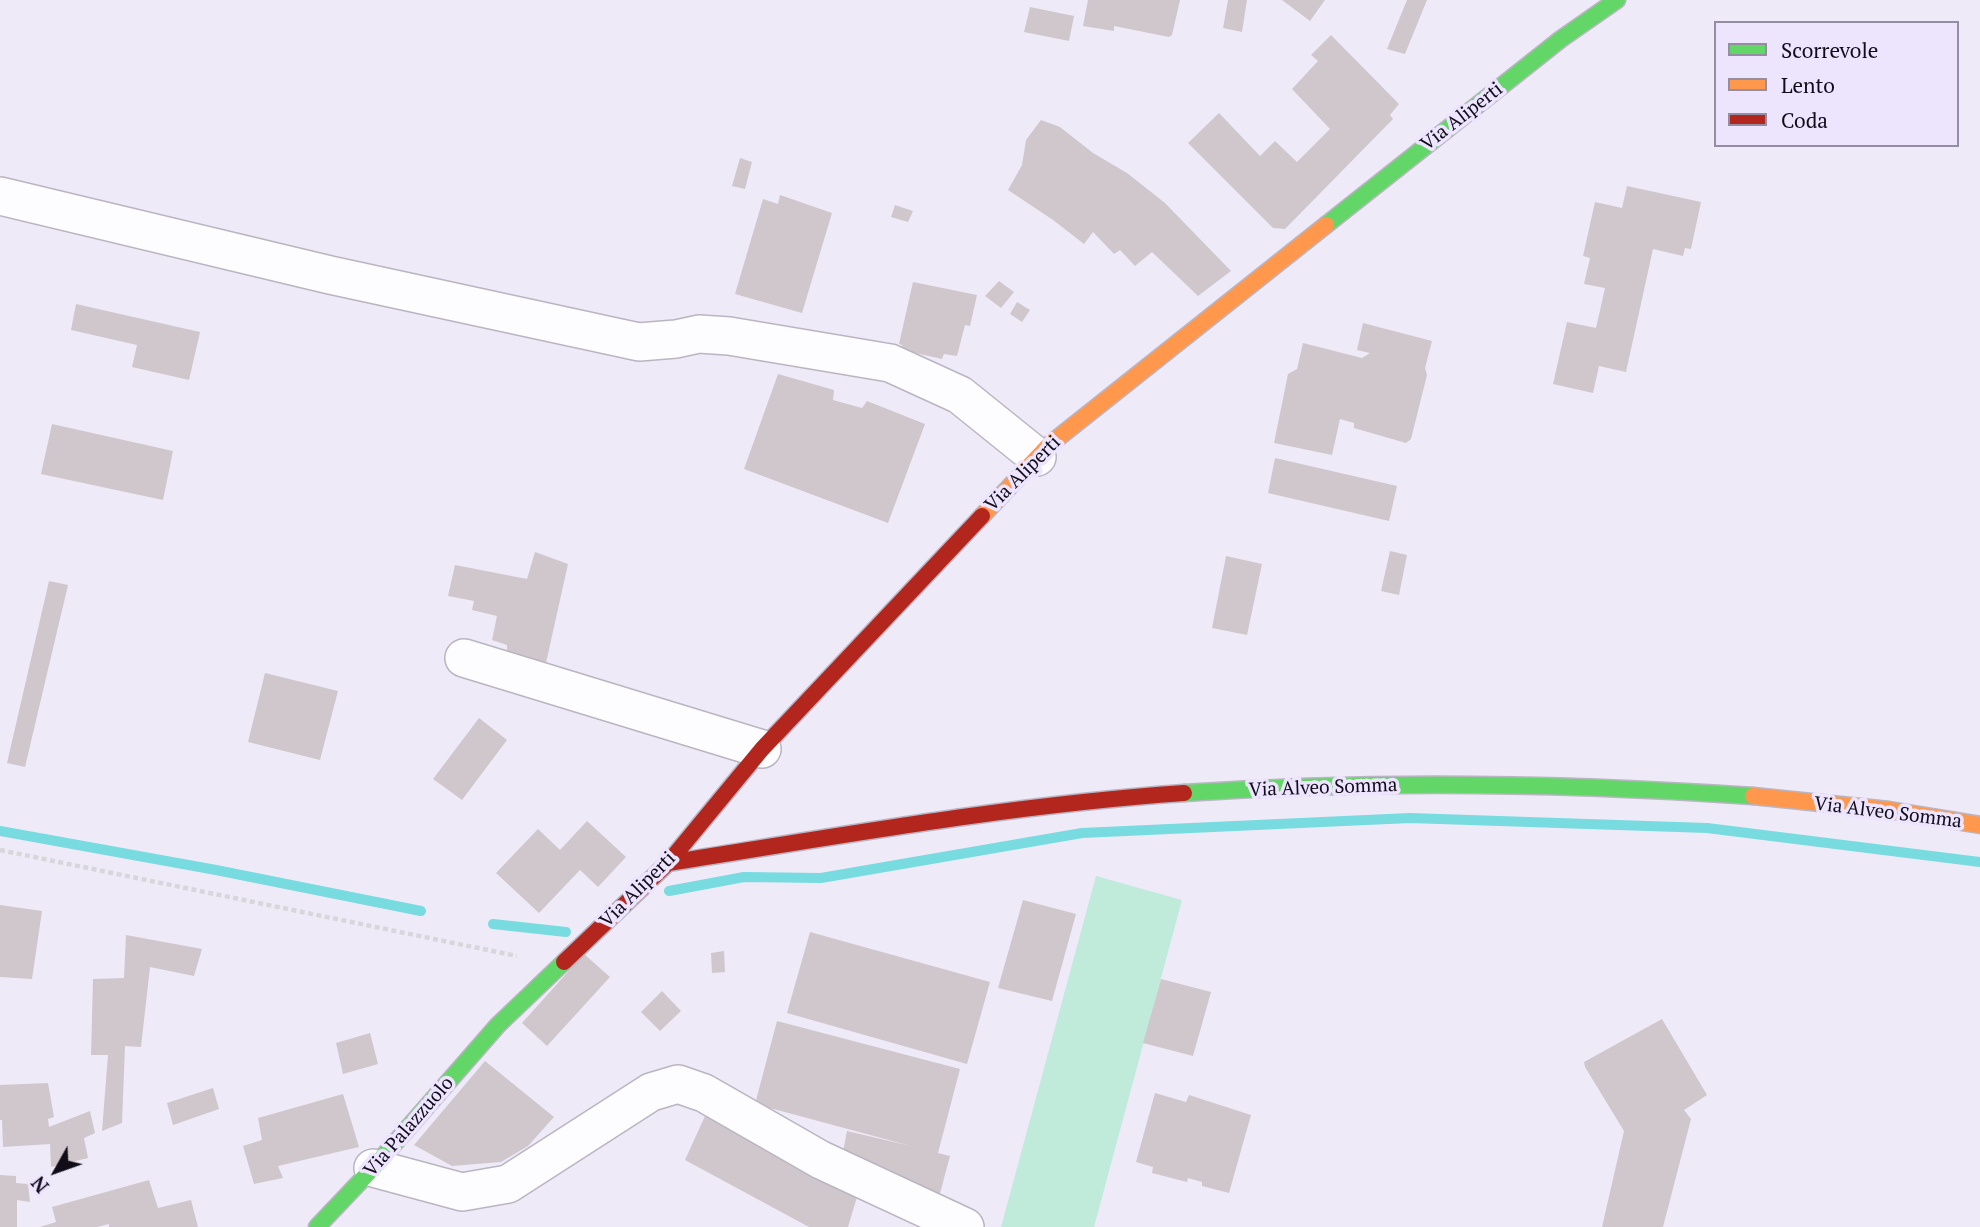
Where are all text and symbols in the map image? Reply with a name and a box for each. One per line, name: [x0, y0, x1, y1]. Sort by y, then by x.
legend: [1714, 21, 1959, 147]
text: Scorrevole: [1781, 36, 1878, 64]
text: Lento: [1781, 71, 1835, 99]
street label: Via Aliperti: [1416, 78, 1508, 156]
text: Coda: [1781, 106, 1828, 134]
street label: Via Aliperti: [980, 431, 1066, 517]
street label: Via Alveo Somma: [1248, 774, 1398, 802]
street label: Via Alveo Somma: [1813, 793, 1963, 833]
street label: Via Aliperti: [595, 847, 681, 933]
street label: Via Palazzuolo: [359, 1072, 459, 1182]
north arrow: [21, 1136, 91, 1206]
text: N: [25, 1171, 54, 1198]

